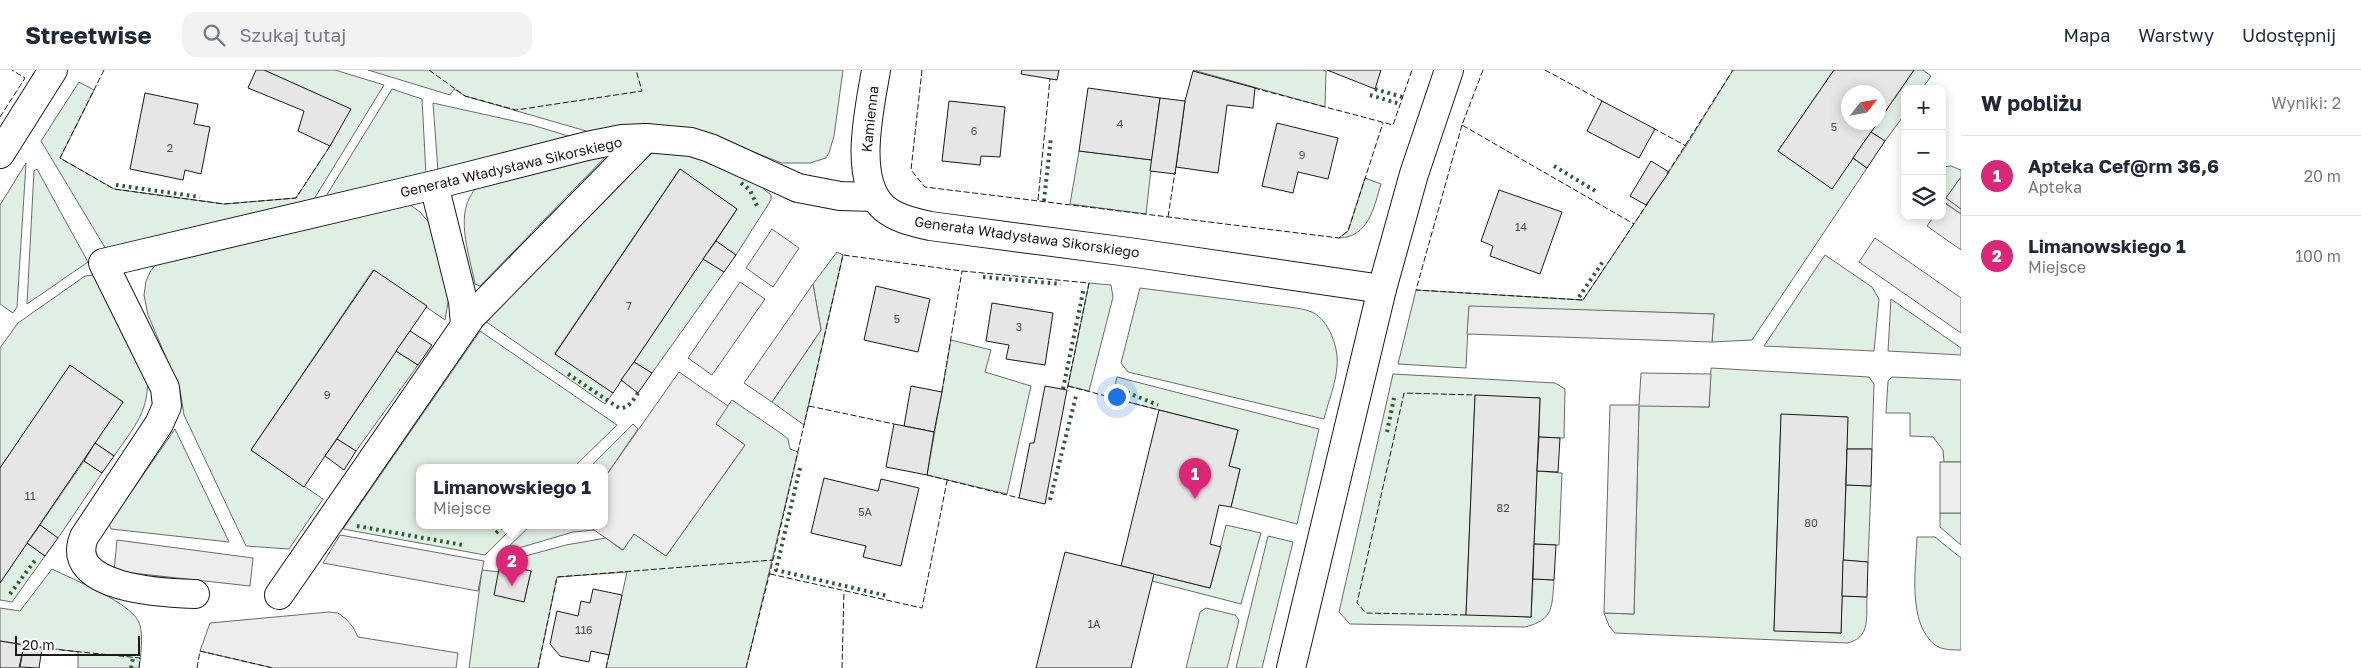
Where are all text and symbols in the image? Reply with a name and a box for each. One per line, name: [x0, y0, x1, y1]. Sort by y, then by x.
search box: [182, 12, 532, 57]
text: Streetwise: [25, 20, 152, 49]
icon: search: [200, 21, 228, 49]
text: Szukaj tutaj: [240, 23, 346, 46]
text: Mapa: [2063, 24, 2110, 46]
text: Warstwy: [2138, 24, 2214, 46]
text: Udostępnij: [2242, 24, 2336, 46]
street label: Kamienna: [858, 85, 881, 153]
north arrow: [1841, 85, 1886, 130]
map controls: [1901, 85, 1946, 220]
button: +: [1901, 85, 1946, 130]
text: W pobliżu: [1981, 90, 2082, 116]
text: Wyniki: 2: [2271, 93, 2341, 113]
house number: 4: [1117, 117, 1124, 130]
house number: 5: [1831, 120, 1837, 133]
house number: 6: [971, 124, 978, 137]
button: −: [1901, 130, 1946, 175]
street label: Generała Władysława Sikorskiego: [398, 133, 624, 200]
house number: 2: [167, 141, 173, 154]
house number: 9: [1299, 148, 1305, 161]
text: Apteka Cef@rm 36,6: [2028, 154, 2219, 177]
text: 1: [1993, 166, 2001, 186]
text: 20 m: [2304, 166, 2341, 186]
button: layers: [1901, 175, 1946, 220]
text: Apteka: [2028, 177, 2082, 197]
street label: Generała Władysława Sikorskiego: [913, 212, 1141, 261]
house number: 14: [1515, 220, 1527, 233]
text: Limanowskiego 1: [2028, 234, 2186, 257]
text: 2: [1992, 246, 2002, 266]
text: 100 m: [2295, 246, 2341, 266]
text: Miejsce: [2028, 257, 2086, 277]
house number: 7: [626, 299, 632, 312]
house number: 5: [894, 312, 900, 325]
house number: 3: [1016, 320, 1022, 333]
your location: [1104, 384, 1130, 410]
house number: 9: [324, 388, 330, 401]
pin: 1: [1179, 458, 1211, 499]
popup: [416, 464, 608, 529]
text: Limanowskiego 1: [433, 475, 591, 498]
house number: 11: [25, 489, 35, 502]
text: Miejsce: [433, 498, 491, 518]
house number: 82: [1496, 501, 1510, 514]
house number: 5A: [858, 505, 873, 518]
house number: 80: [1804, 516, 1818, 529]
pin: 2: [496, 545, 528, 586]
house number: 1A: [1088, 617, 1101, 630]
house number: 116: [575, 623, 593, 636]
scale bar: [15, 633, 140, 656]
text: 20 m: [22, 636, 55, 653]

